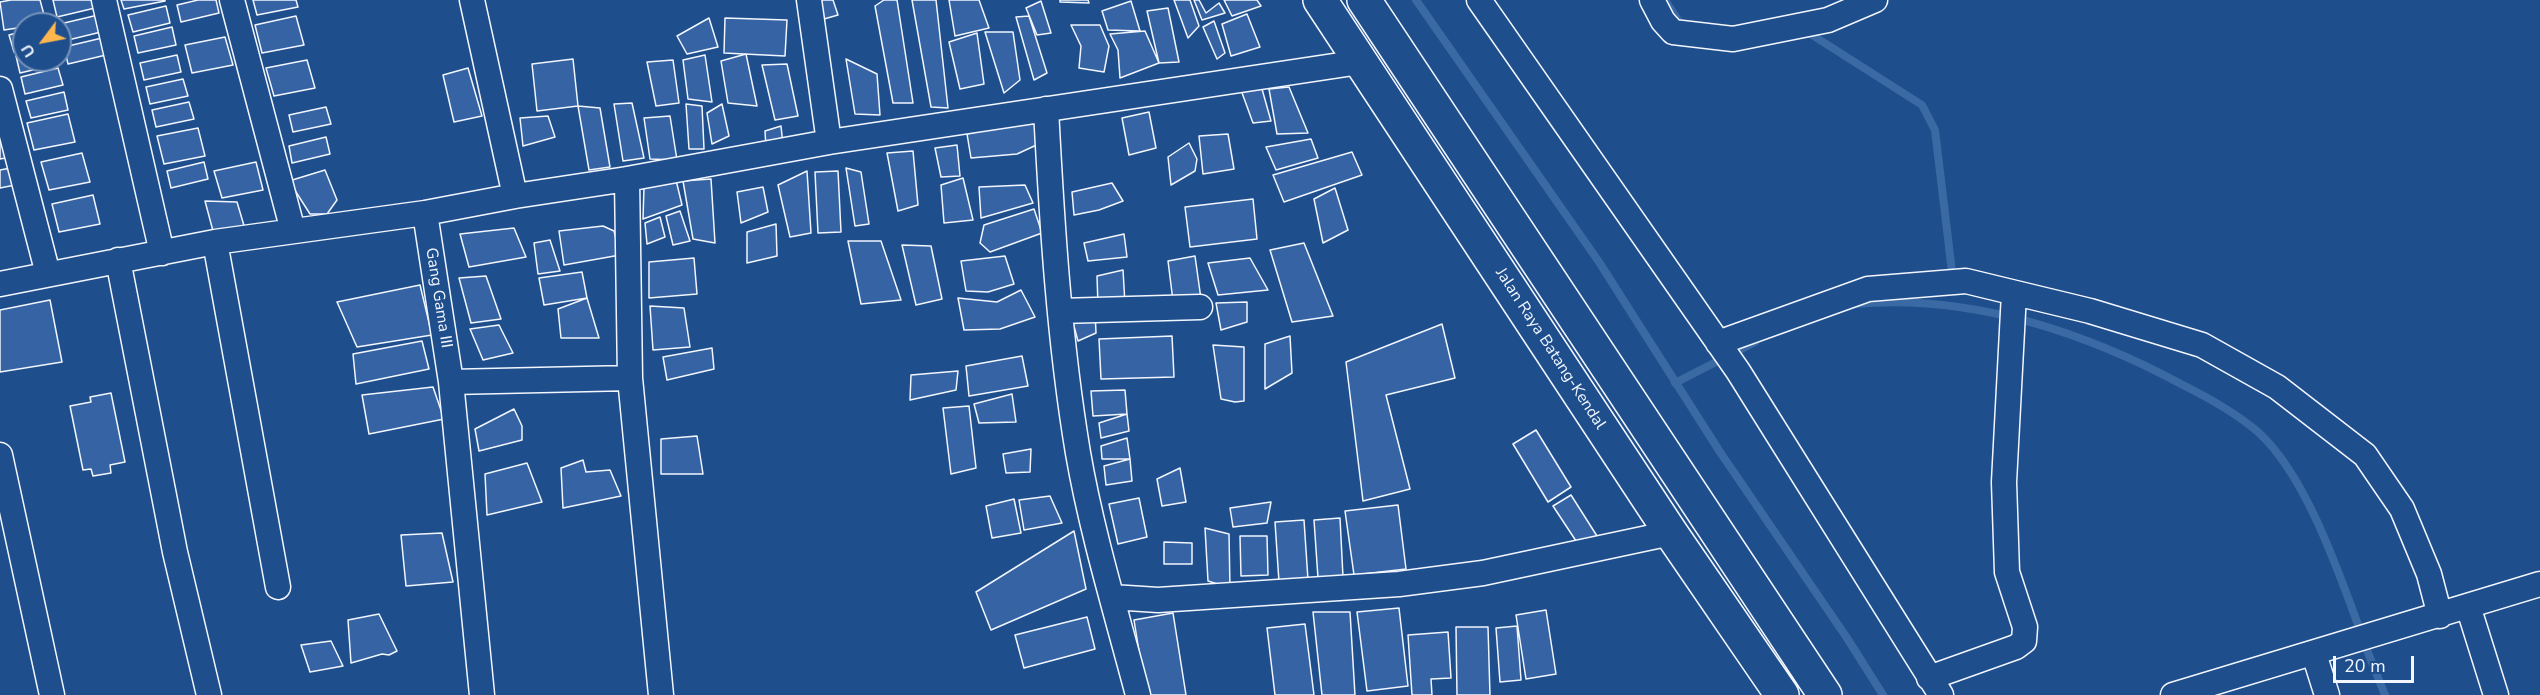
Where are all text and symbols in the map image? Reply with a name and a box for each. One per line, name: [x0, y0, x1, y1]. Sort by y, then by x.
north arrow: [12, 12, 72, 72]
text: U: [16, 40, 41, 61]
street label: Gang Gama III: [421, 246, 455, 350]
street label: Jalan Raya Batang-Kendal: [1491, 265, 1609, 433]
scale bar: [2336, 644, 2417, 682]
text: 20 m: [2344, 654, 2386, 678]

